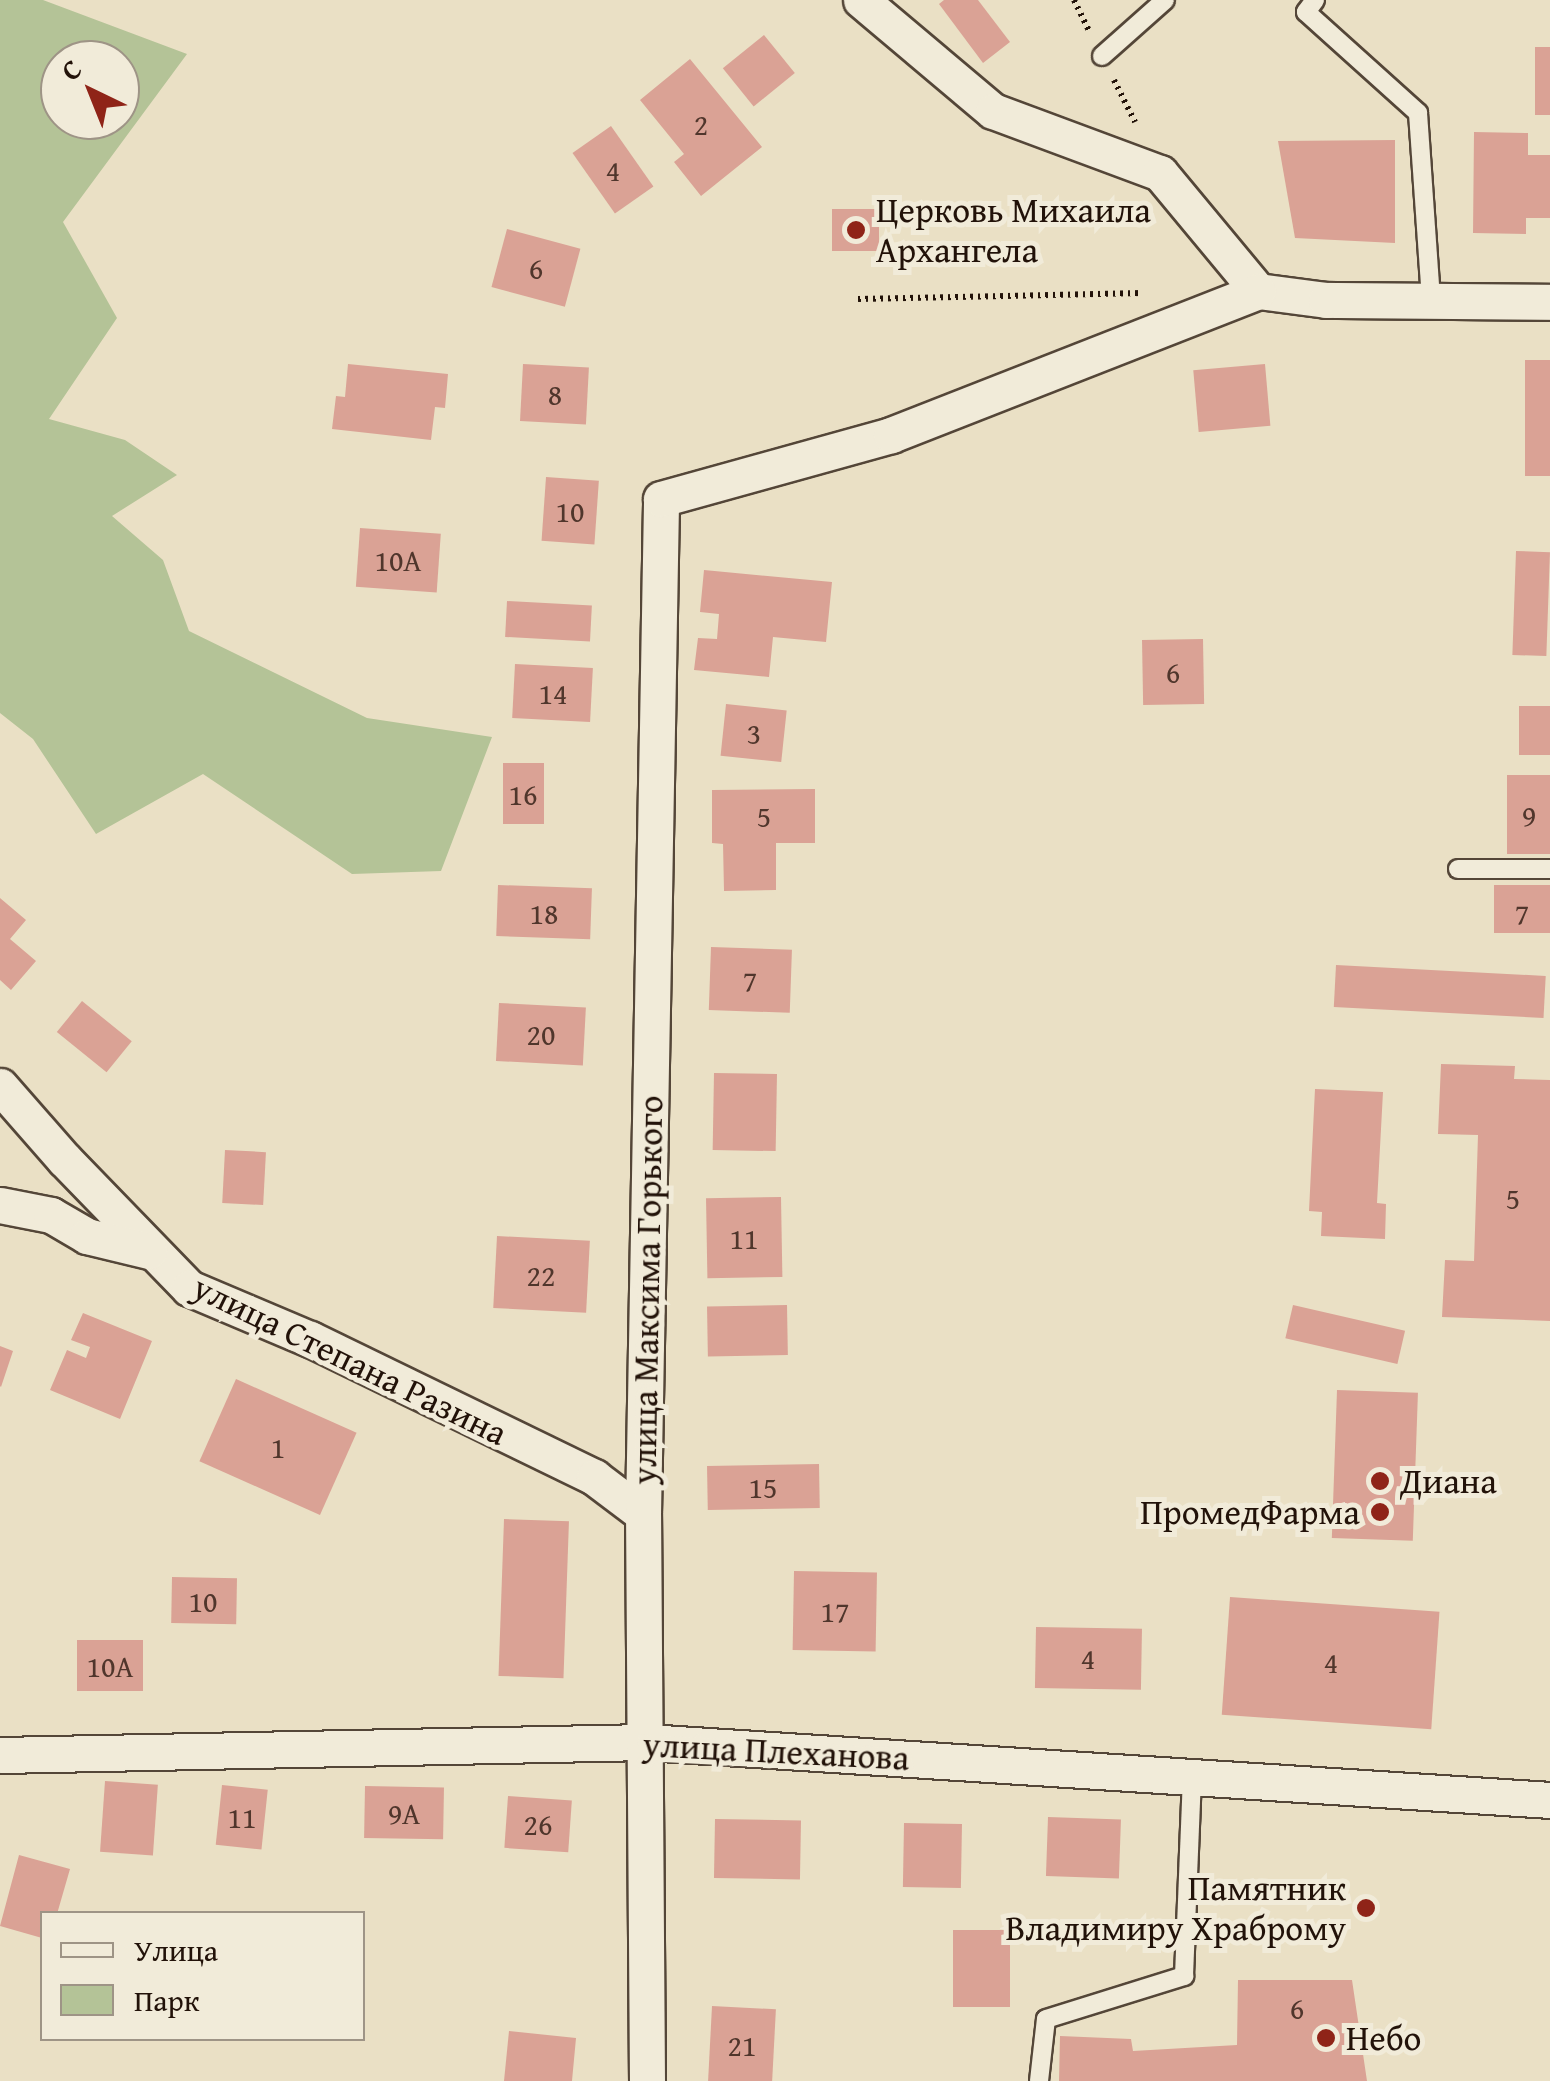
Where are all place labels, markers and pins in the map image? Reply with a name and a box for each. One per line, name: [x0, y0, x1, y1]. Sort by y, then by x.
place label: Церковь Михаила Архангела: [876, 189, 1151, 271]
marker: Церковь Михаила Архангела: [845, 219, 867, 241]
place label: Диана: [1400, 1460, 1497, 1502]
marker: Диана: [1369, 1470, 1391, 1492]
place label: ПромедФарма: [1140, 1491, 1360, 1533]
marker: ПромедФарма: [1369, 1501, 1391, 1523]
place label: Памятник Владимиру Храброму: [1005, 1867, 1346, 1949]
marker: Памятник Владимиру Храброму: [1355, 1897, 1377, 1919]
place label: Небо: [1346, 2017, 1421, 2059]
marker: Небо: [1315, 2027, 1337, 2049]

